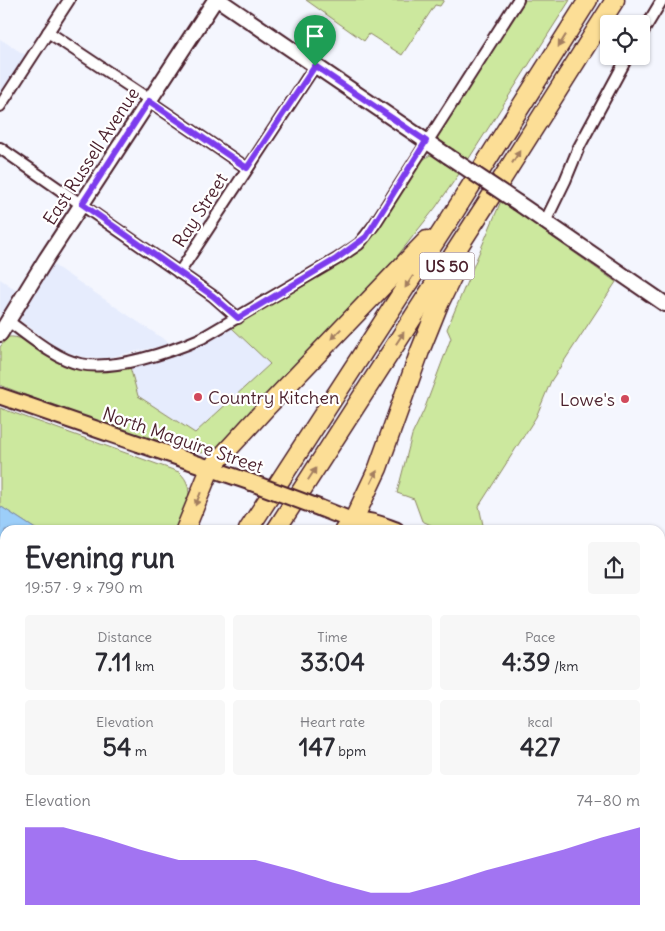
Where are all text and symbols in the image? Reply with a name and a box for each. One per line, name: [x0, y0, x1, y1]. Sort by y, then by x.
pin: [294, 15, 336, 66]
map controls: [600, 15, 650, 65]
button: locate: [600, 15, 650, 65]
icon: arrive: [301, 22, 329, 50]
one-way arrow: [557, 35, 567, 48]
street label: East Russell Avenue: [38, 83, 144, 229]
one-way arrow: [511, 150, 521, 164]
street label: Ray Street: [167, 168, 233, 252]
road number: US 50: [420, 252, 474, 280]
one-way arrow: [404, 275, 414, 288]
one-way arrow: [331, 328, 343, 340]
one-way arrow: [395, 331, 405, 345]
place label: Country Kitchen: [208, 386, 339, 409]
place label: Lowe's: [560, 388, 615, 411]
marker: Country Kitchen: [192, 391, 204, 403]
marker: Lowe's: [619, 393, 631, 405]
street label: North Maguire Street: [100, 402, 266, 478]
one-way arrow: [307, 468, 316, 481]
one-way arrow: [370, 470, 378, 484]
one-way arrow: [193, 492, 201, 507]
text: Evening run: [25, 540, 175, 576]
button: share: [588, 542, 640, 594]
text: 19:57 · 9 × 790 m: [25, 577, 143, 597]
text: Distance: [97, 628, 152, 646]
text: Time: [317, 628, 348, 646]
text: Pace: [525, 628, 555, 646]
text: 7.11: [95, 646, 132, 678]
text: 33:04: [300, 646, 365, 678]
text: 4:39: [502, 646, 551, 678]
text: km: [132, 657, 154, 675]
text: /km: [551, 657, 578, 675]
text: Elevation: [96, 713, 154, 731]
text: Heart rate: [300, 713, 365, 731]
text: kcal: [528, 713, 553, 731]
text: 54: [103, 731, 131, 763]
text: 147: [299, 731, 335, 763]
text: 427: [520, 731, 560, 763]
text: m: [131, 742, 147, 760]
text: bpm: [335, 742, 366, 760]
text: Elevation: [25, 790, 91, 810]
text: 74–80 m: [577, 790, 640, 810]

